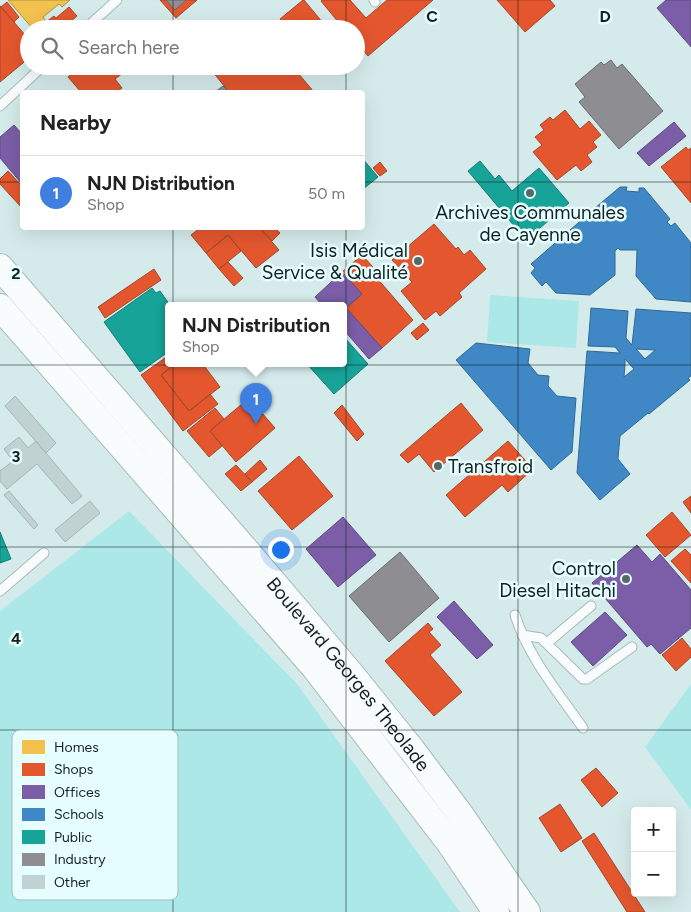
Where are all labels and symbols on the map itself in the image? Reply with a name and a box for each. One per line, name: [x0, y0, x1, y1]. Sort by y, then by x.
text: C: [426, 7, 438, 26]
text: D: [599, 7, 611, 26]
marker: Archives Communales de Cayenne: [524, 187, 536, 199]
place label: Archives Communales de Cayenne: [435, 201, 625, 246]
place label: Isis Médical Service & Qualité: [262, 239, 408, 284]
marker: Isis Médical Service & Qualité: [412, 255, 424, 267]
text: 2: [11, 264, 21, 283]
pin: 1: [240, 383, 272, 424]
text: 3: [12, 447, 21, 466]
place label: Transfroid: [448, 455, 533, 478]
marker: Transfroid: [432, 460, 444, 472]
your location: [268, 537, 294, 563]
place label: Control Diesel Hitachi: [499, 557, 616, 602]
street label: Boulevard Georges Theolade: [262, 573, 435, 776]
marker: Control Diesel Hitachi: [620, 573, 632, 585]
text: 4: [11, 629, 21, 648]
legend: [12, 730, 178, 900]
text: Homes: [54, 739, 99, 756]
text: Shops: [54, 761, 93, 778]
text: Offices: [54, 784, 100, 801]
text: Schools: [54, 806, 104, 823]
text: Public: [54, 829, 92, 846]
text: Industry: [54, 851, 106, 868]
text: Other: [54, 874, 91, 891]

